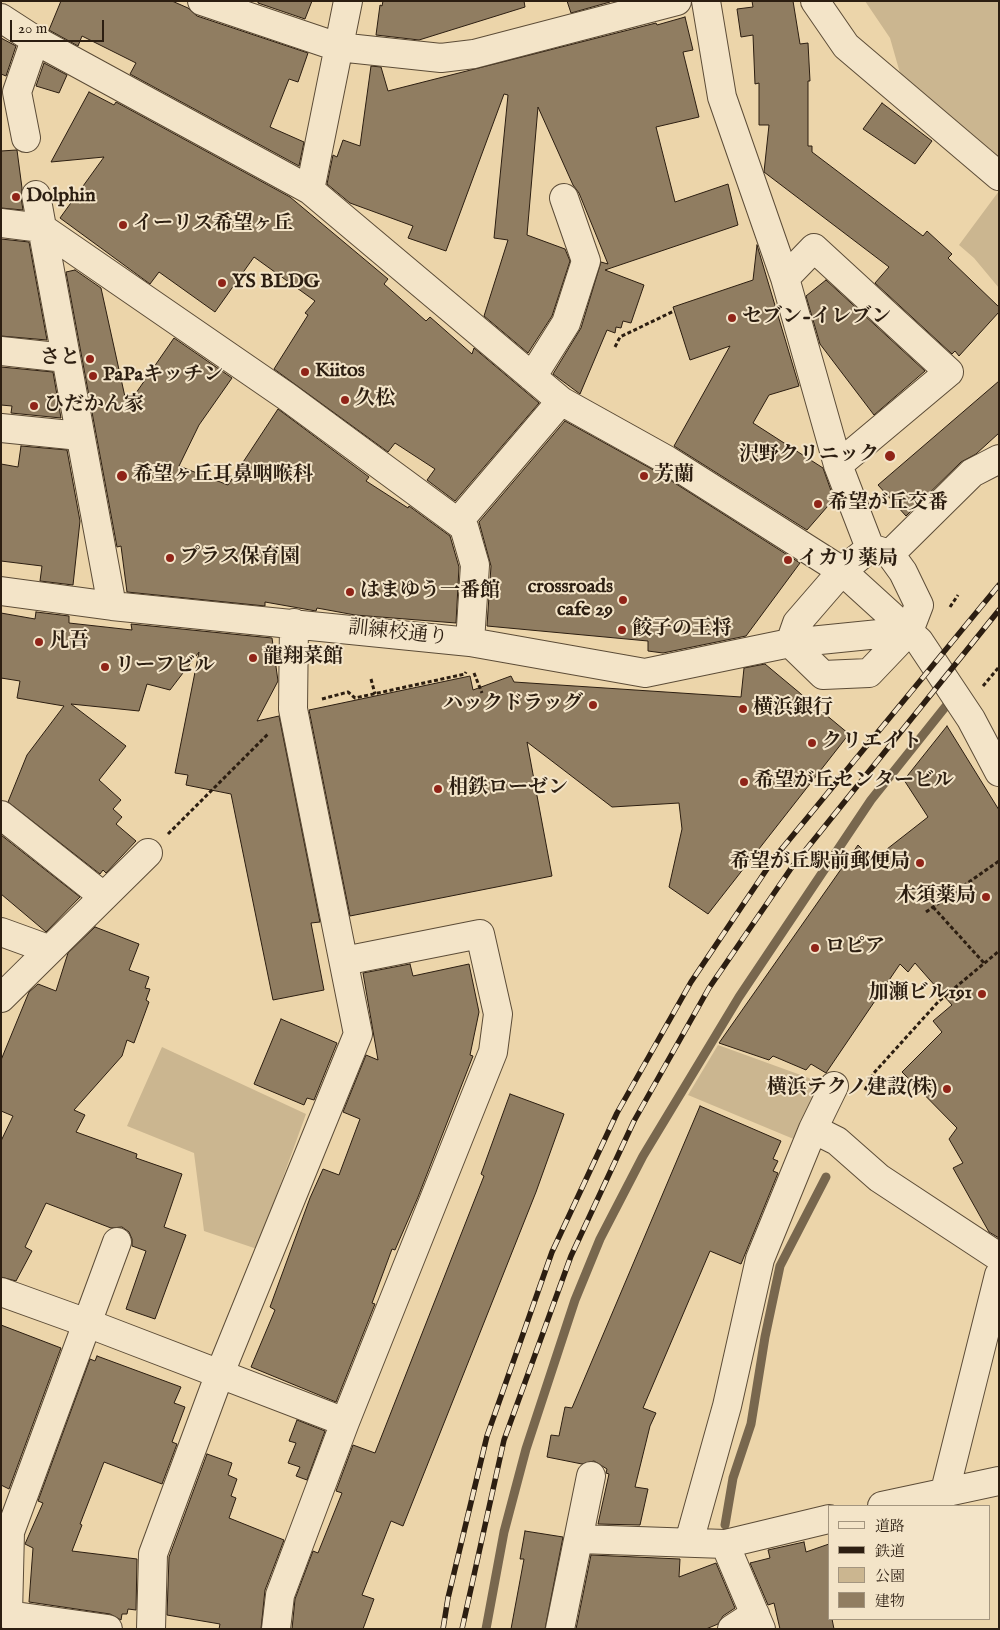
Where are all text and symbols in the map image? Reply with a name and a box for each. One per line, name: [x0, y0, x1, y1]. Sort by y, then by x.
scale bar: [12, 10, 106, 42]
text: 20 m: [18, 19, 47, 38]
place label: Dolphin: [26, 185, 96, 209]
marker: Dolphin: [10, 191, 22, 203]
place label: イーリス希望ヶ丘: [133, 213, 293, 237]
marker: イーリス希望ヶ丘: [117, 219, 129, 231]
place label: YS BLDG: [232, 271, 320, 295]
marker: YS BLDG: [216, 277, 228, 289]
place label: セブン-イレブン: [742, 306, 891, 330]
marker: セブン-イレブン: [726, 312, 738, 324]
place label: さと: [40, 347, 80, 371]
marker: さと: [84, 353, 96, 365]
place label: Kiitos: [315, 360, 365, 384]
place label: PaPaキッチン: [103, 364, 223, 388]
marker: Kiitos: [299, 366, 311, 378]
marker: PaPaキッチン: [87, 370, 99, 382]
place label: 久松: [355, 388, 395, 412]
place label: ひだかん家: [44, 394, 144, 418]
marker: 久松: [339, 394, 351, 406]
marker: ひだかん家: [28, 400, 40, 412]
place label: 沢野クリニック: [739, 444, 879, 468]
marker: 沢野クリニック: [883, 449, 897, 463]
place label: 希望ヶ丘耳鼻咽喉科: [133, 464, 313, 488]
place label: 芳蘭: [654, 464, 694, 488]
marker: 希望ヶ丘耳鼻咽喉科: [115, 469, 129, 483]
marker: 芳蘭: [638, 470, 650, 482]
place label: 希望が丘交番: [828, 492, 948, 516]
marker: 希望が丘交番: [812, 498, 824, 510]
place label: プラス保育園: [180, 546, 300, 570]
place label: イカリ薬局: [798, 548, 898, 572]
marker: プラス保育園: [164, 552, 176, 564]
marker: イカリ薬局: [782, 554, 794, 566]
place label: crossroads cafe 29: [528, 576, 613, 623]
place label: はまゆう一番館: [360, 580, 500, 604]
marker: はまゆう一番館: [344, 586, 356, 598]
marker: crossroads cafe 29: [617, 594, 629, 606]
street label: 訓練校通り: [347, 617, 449, 651]
place label: 餃子の王将: [632, 618, 732, 642]
marker: 餃子の王将: [616, 624, 628, 636]
place label: 凡吾: [49, 630, 89, 654]
marker: 凡吾: [33, 636, 45, 648]
place label: 龍翔菜館: [263, 646, 343, 670]
marker: 龍翔菜館: [247, 652, 259, 664]
place label: リーフビル: [115, 655, 215, 679]
marker: リーフビル: [99, 661, 111, 673]
place label: ハックドラッグ: [443, 693, 583, 717]
place label: 横浜銀行: [753, 697, 833, 721]
marker: ハックドラッグ: [587, 699, 599, 711]
marker: 横浜銀行: [737, 703, 749, 715]
place label: クリエイト: [822, 731, 922, 755]
marker: クリエイト: [806, 737, 818, 749]
place label: 希望が丘センタービル: [754, 770, 954, 794]
marker: 希望が丘センタービル: [738, 776, 750, 788]
place label: 相鉄ローゼン: [448, 777, 568, 801]
marker: 相鉄ローゼン: [432, 783, 444, 795]
place label: 希望が丘駅前郵便局: [730, 851, 910, 875]
marker: 希望が丘駅前郵便局: [914, 857, 926, 869]
place label: 木須薬局: [896, 885, 976, 909]
marker: 木須薬局: [980, 891, 992, 903]
place label: ロピア: [825, 936, 885, 960]
marker: ロピア: [809, 942, 821, 954]
place label: 加瀬ビル191: [868, 982, 972, 1006]
marker: 加瀬ビル191: [976, 988, 988, 1000]
place label: 横浜テクノ建設(株): [767, 1077, 937, 1101]
marker: 横浜テクノ建設(株): [941, 1083, 953, 1095]
legend: [828, 1505, 990, 1620]
text: 道路: [875, 1517, 905, 1536]
text: 鉄道: [875, 1542, 905, 1561]
text: 公園: [875, 1567, 905, 1586]
text: 建物: [875, 1592, 905, 1611]

